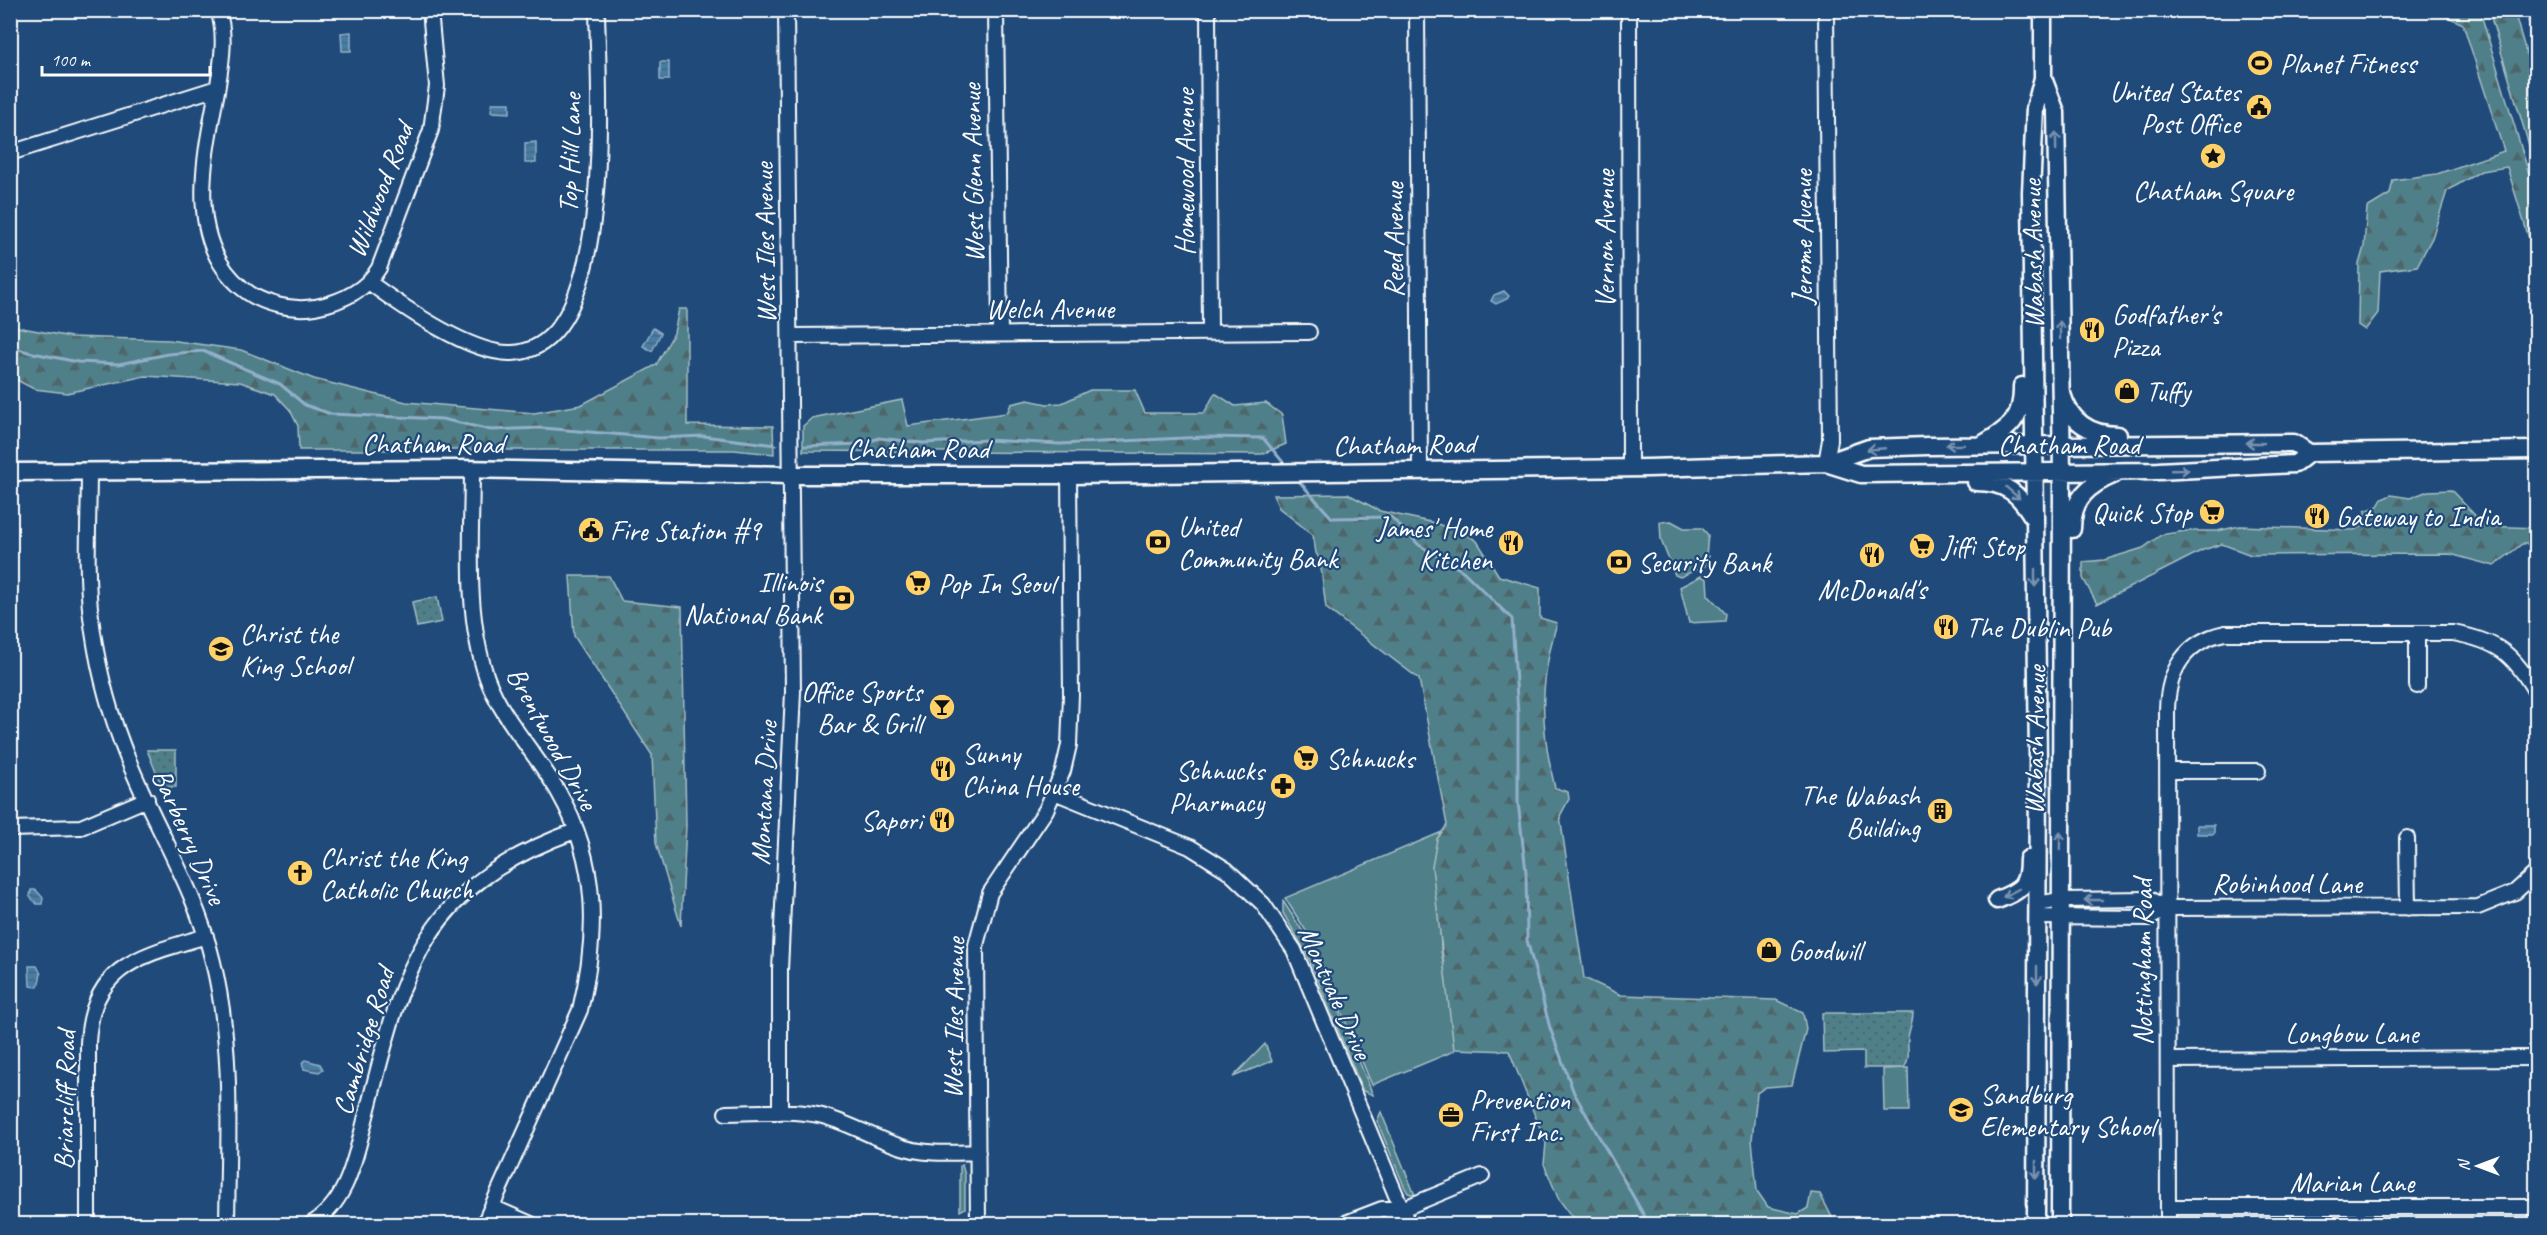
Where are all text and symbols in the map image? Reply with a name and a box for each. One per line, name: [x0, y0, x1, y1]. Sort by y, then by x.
scale bar: [42, 39, 210, 77]
place label: Planet Fitness: [2280, 46, 2418, 81]
sports icon: Planet Fitness: [2245, 48, 2275, 78]
text: 100 m: [51, 49, 92, 71]
place label: United States Post Office: [2110, 74, 2242, 141]
street label: West Glenn Avenue: [953, 81, 992, 263]
street label: Homewood Avenue: [1167, 87, 1202, 255]
street label: Top Hill Lane: [550, 91, 589, 214]
public building icon: United States Post Office: [2244, 92, 2274, 122]
street label: Wildwood Road: [338, 114, 422, 262]
one-way arrow: [2051, 131, 2062, 151]
place icon: Chatham Square: [2198, 141, 2228, 171]
street label: West Iles Avenue: [746, 160, 783, 324]
street label: Vernon Avenue: [1587, 168, 1622, 308]
street label: Jerome Avenue: [1785, 168, 1820, 306]
place label: Chatham Square: [2133, 173, 2295, 208]
street label: Wabash Avenue: [2014, 177, 2051, 329]
street label: Reed Avenue: [1376, 180, 1411, 298]
street label: Welch Avenue: [986, 291, 1116, 326]
place label: Godfather's Pizza: [2112, 297, 2223, 364]
restaurant icon: Godfather's Pizza: [2077, 315, 2107, 345]
one-way arrow: [2054, 321, 2066, 341]
place label: Tuffy: [2146, 374, 2193, 409]
shop icon: Tuffy: [2112, 376, 2142, 406]
street label: Chatham Road: [362, 426, 508, 461]
street label: Chatham Road: [1333, 426, 1479, 463]
street label: Chatham Road: [1998, 427, 2144, 462]
street label: Chatham Road: [847, 431, 993, 466]
one-way arrow: [2245, 437, 2265, 449]
one-way arrow: [1945, 440, 1965, 451]
one-way arrow: [1866, 444, 1886, 455]
one-way arrow: [2170, 465, 2190, 476]
one-way arrow: [2005, 486, 2020, 500]
place label: Quick Stop: [2092, 495, 2193, 530]
supermarket icon: Quick Stop: [2197, 497, 2227, 527]
place label: Gateway to India: [2336, 499, 2502, 534]
restaurant icon: Gateway to India: [2302, 501, 2332, 531]
place label: United Community Bank: [1178, 509, 1340, 576]
place label: James' Home Kitchen: [1375, 510, 1494, 577]
place label: Fire Station #9: [610, 513, 763, 548]
public building icon: Fire Station #9: [576, 515, 606, 545]
bank icon: United Community Bank: [1143, 527, 1173, 557]
restaurant icon: James' Home Kitchen: [1496, 528, 1526, 558]
place label: Jiffi Stop: [1940, 529, 2026, 564]
supermarket icon: Jiffi Stop: [1907, 531, 1937, 561]
restaurant icon: McDonald's: [1857, 540, 1887, 570]
place label: Security Bank: [1638, 545, 1773, 580]
bank icon: Security Bank: [1604, 547, 1634, 577]
place label: Illinois National Bank: [684, 565, 824, 632]
place label: Pop In Seoul: [938, 566, 1060, 601]
one-way arrow: [2029, 567, 2040, 587]
supermarket icon: Pop In Seoul: [903, 568, 933, 598]
place label: McDonald's: [1818, 572, 1929, 607]
bank icon: Illinois National Bank: [827, 583, 857, 613]
place label: The Dublin Pub: [1966, 610, 2113, 645]
restaurant icon: The Dublin Pub: [1931, 612, 1961, 642]
place label: Christ the King School: [240, 616, 356, 683]
school or university icon: Christ the King School: [206, 634, 236, 664]
street label: Brentwood Drive: [499, 661, 607, 817]
street label: Wabash Avenue: [2016, 663, 2053, 815]
place label: Office Sports Bar & Grill: [801, 674, 927, 741]
bar icon: Office Sports Bar & Grill: [927, 692, 957, 722]
street label: Montana Drive: [742, 718, 785, 866]
place label: Sunny China House: [962, 736, 1081, 803]
place label: Schnucks: [1326, 741, 1417, 776]
supermarket icon: Schnucks: [1291, 743, 1321, 773]
place label: Schnucks Pharmacy: [1169, 753, 1266, 820]
restaurant icon: Sunny China House: [928, 754, 958, 784]
street label: Barberry Drive: [144, 763, 236, 911]
pharmacy icon: Schnucks Pharmacy: [1268, 771, 1298, 801]
place label: The Wabash Building: [1800, 778, 1922, 845]
building icon: The Wabash Building: [1925, 796, 1955, 826]
place label: Sapori: [861, 803, 926, 838]
restaurant icon: Sapori: [927, 805, 957, 835]
one-way arrow: [2054, 832, 2066, 852]
place label: Christ the King Catholic Church: [320, 840, 474, 907]
church icon: Christ the King Catholic Church: [285, 858, 315, 888]
street label: Robinhood Lane: [2212, 866, 2364, 901]
street label: Nottingham Road: [2125, 875, 2160, 1045]
one-way arrow: [2003, 887, 2020, 899]
one-way arrow: [2084, 894, 2104, 906]
street label: Montvale Drive: [1290, 920, 1381, 1066]
place label: Goodwill: [1788, 933, 1867, 968]
street label: West Iles Avenue: [935, 935, 972, 1099]
shop icon: Goodwill: [1754, 935, 1784, 965]
street label: Cambridge Road: [324, 959, 404, 1119]
one-way arrow: [2031, 965, 2043, 985]
street label: Longbow Lane: [2286, 1016, 2420, 1051]
street label: Briarcliff Road: [46, 1026, 83, 1170]
place label: Sandburg Elementary School: [1980, 1077, 2160, 1144]
place label: Prevention First Inc.: [1470, 1082, 1571, 1149]
school or university icon: Sandburg Elementary School: [1946, 1095, 1976, 1125]
office icon: Prevention First Inc.: [1436, 1100, 1466, 1130]
north arrow: [2448, 1136, 2508, 1196]
text: N: [2454, 1158, 2474, 1171]
one-way arrow: [2030, 1160, 2042, 1180]
street label: Marian Lane: [2290, 1165, 2416, 1200]

